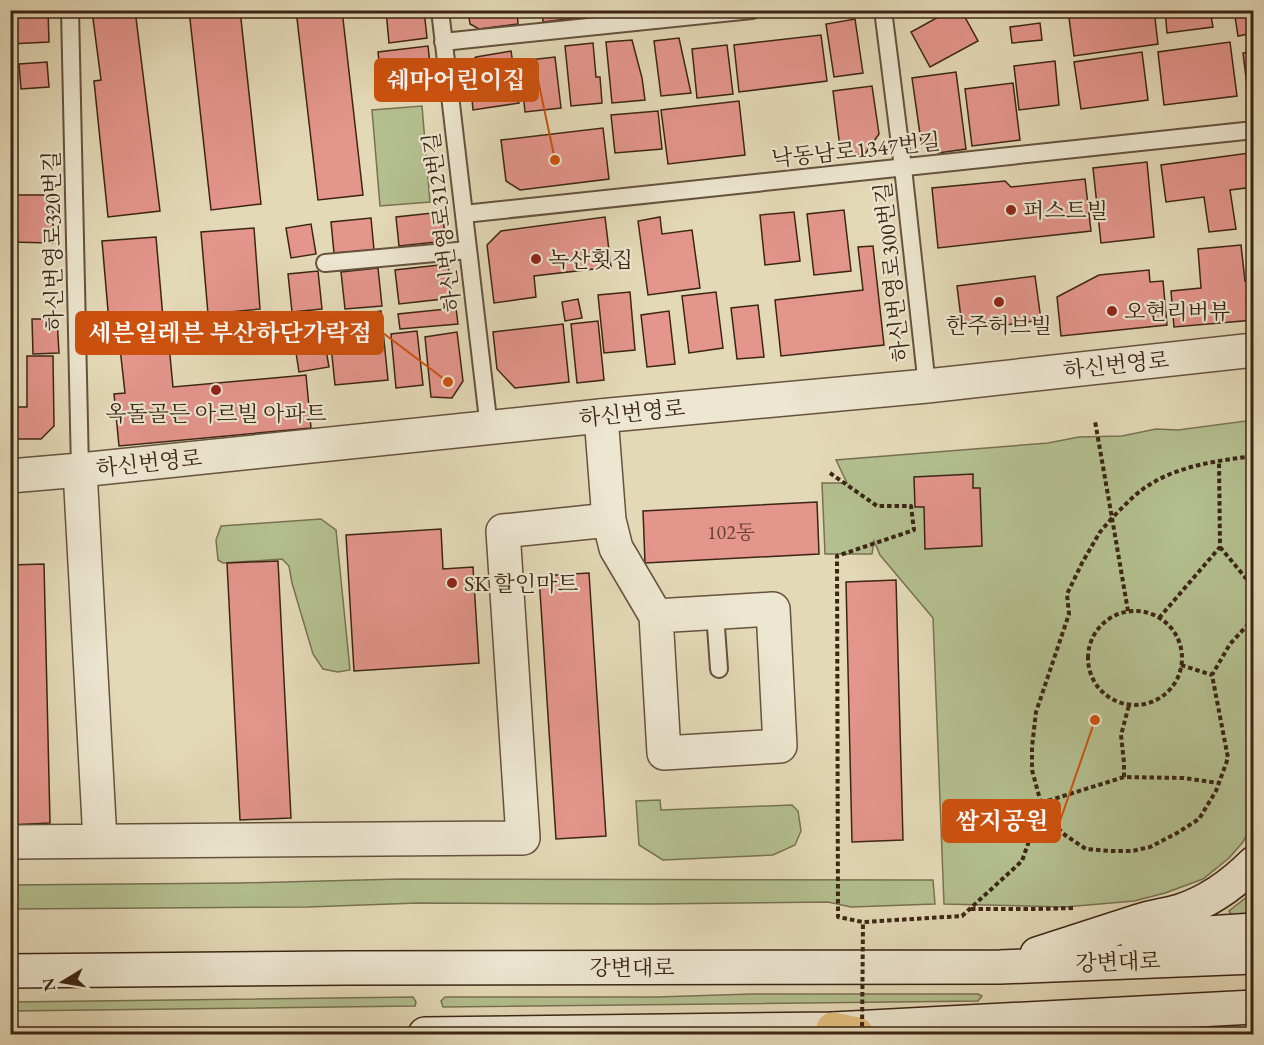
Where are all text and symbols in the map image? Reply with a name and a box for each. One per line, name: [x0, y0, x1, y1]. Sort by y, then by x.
callout: 쉐마어린이집: [375, 59, 538, 101]
text: 쉐마어린이집: [386, 64, 526, 95]
street label: 낙동남로1347번길: [770, 127, 942, 173]
street label: 하신번영로312번길: [417, 131, 467, 313]
street label: 하신번영로320번길: [37, 151, 69, 331]
street label: 하신번영로300번길: [868, 181, 916, 363]
place label: 퍼스트빌: [1023, 196, 1108, 225]
marker: 퍼스트빌: [1004, 203, 1018, 217]
place label: 녹산횟집: [548, 245, 633, 274]
marker: 녹산횟집: [529, 252, 543, 266]
marker: 한주허브빌: [992, 295, 1006, 309]
place label: 오현리버뷰: [1124, 297, 1230, 326]
marker: 오현리버뷰: [1105, 304, 1119, 318]
place label: 한주허브빌: [946, 311, 1052, 340]
callout: 세븐일레븐 부산하단가락점: [76, 312, 383, 354]
text: 세븐일레븐 부산하단가락점: [88, 317, 372, 348]
street label: 하신번영로: [1062, 345, 1170, 385]
marker: 옥돌골든 아르빌 아파트: [209, 383, 223, 397]
street label: 하신번영로: [578, 393, 686, 433]
place label: 옥돌골든 아르빌 아파트: [105, 399, 327, 428]
street label: 하신번영로: [95, 443, 203, 483]
house number: 102동: [707, 519, 755, 545]
place label: SK 할인마트: [464, 569, 579, 598]
marker: SK 할인마트: [445, 576, 459, 590]
callout: 쌈지공원: [943, 800, 1060, 842]
text: 쌈지공원: [956, 805, 1048, 836]
street label: 강변대로: [1075, 946, 1161, 978]
north arrow: [33, 952, 93, 1012]
street label: 강변대로: [589, 953, 675, 982]
text: N: [37, 976, 60, 993]

